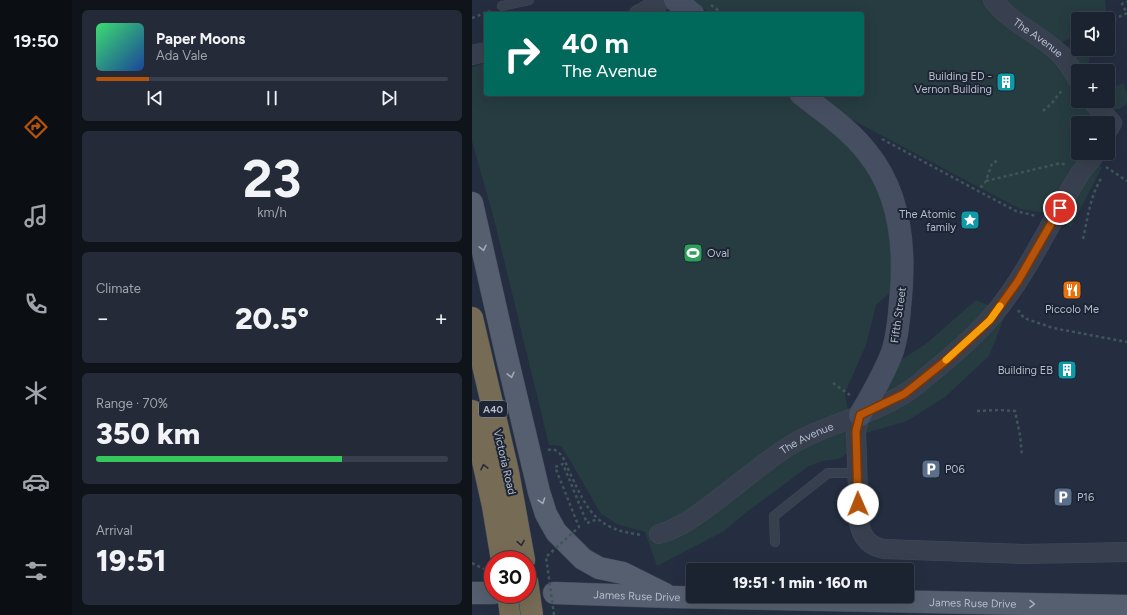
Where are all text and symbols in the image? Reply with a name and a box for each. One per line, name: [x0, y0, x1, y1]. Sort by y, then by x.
map controls: [1071, 12, 1115, 160]
button: sound: [1071, 12, 1115, 56]
street label: The Avenue: [1010, 16, 1065, 60]
text: 40 m: [562, 26, 629, 60]
icon: right: [496, 28, 548, 80]
text: 19:50: [13, 30, 59, 52]
text: Paper Moons: [156, 30, 245, 48]
text: Ada Vale: [156, 48, 207, 63]
text: The Avenue: [562, 60, 657, 82]
button: +: [1071, 64, 1115, 108]
place label: Building ED - Vernon Building: [914, 70, 992, 96]
building icon: Building ED - Vernon Building: [995, 71, 1017, 93]
icon: previous: [144, 87, 166, 109]
icon: pause: [261, 87, 283, 109]
icon: next: [378, 87, 400, 109]
icon: directions: [22, 113, 50, 141]
button: −: [1071, 116, 1115, 160]
text: 23: [242, 148, 302, 210]
pin: [1043, 191, 1077, 225]
icon: arrive: [1049, 197, 1071, 219]
icon: music: [22, 202, 50, 230]
text: km/h: [257, 205, 287, 220]
place label: The Atomic family: [899, 208, 956, 234]
place icon: The Atomic family: [959, 209, 981, 231]
sports icon: Oval: [682, 242, 704, 264]
one-way arrow: [478, 245, 486, 251]
place label: Oval: [707, 247, 729, 260]
restaurant icon: Piccolo Me: [1061, 279, 1083, 301]
text: Climate: [96, 281, 141, 296]
street label: Fifth Street: [888, 286, 909, 344]
icon: phone: [22, 290, 50, 318]
text: 20.5°: [235, 300, 309, 337]
place label: Piccolo Me: [1045, 303, 1099, 316]
text: −: [96, 305, 110, 332]
text: +: [434, 305, 448, 332]
building icon: Building EB: [1056, 359, 1078, 381]
place label: Building EB: [998, 364, 1053, 377]
one-way arrow: [506, 371, 515, 378]
icon: climate: [22, 379, 50, 407]
text: Range · 70%: [96, 396, 168, 411]
road number: A40: [479, 401, 507, 417]
text: 350 km: [96, 415, 200, 452]
street label: The Avenue: [778, 420, 835, 457]
street label: Victoria Road: [491, 428, 518, 496]
parking icon: P06: [920, 458, 942, 480]
place label: P06: [945, 463, 965, 476]
one-way arrow: [481, 464, 489, 471]
icon: car: [22, 468, 50, 496]
position arrow: [837, 483, 879, 525]
parking icon: P16: [1052, 486, 1074, 508]
place label: P16: [1077, 491, 1094, 504]
one-way arrow: [537, 497, 546, 504]
text: Arrival: [96, 523, 133, 538]
one-way arrow: [516, 540, 525, 547]
text: 19:51: [96, 542, 166, 579]
speed limit sign: 30: [484, 551, 536, 603]
icon: filters: [22, 557, 50, 585]
text: 19:51 · 1 min · 160 m: [733, 574, 867, 592]
street label: James Ruse Drive: [593, 588, 681, 604]
street label: James Ruse Drive: [929, 596, 1016, 611]
one-way arrow: [1029, 600, 1035, 608]

